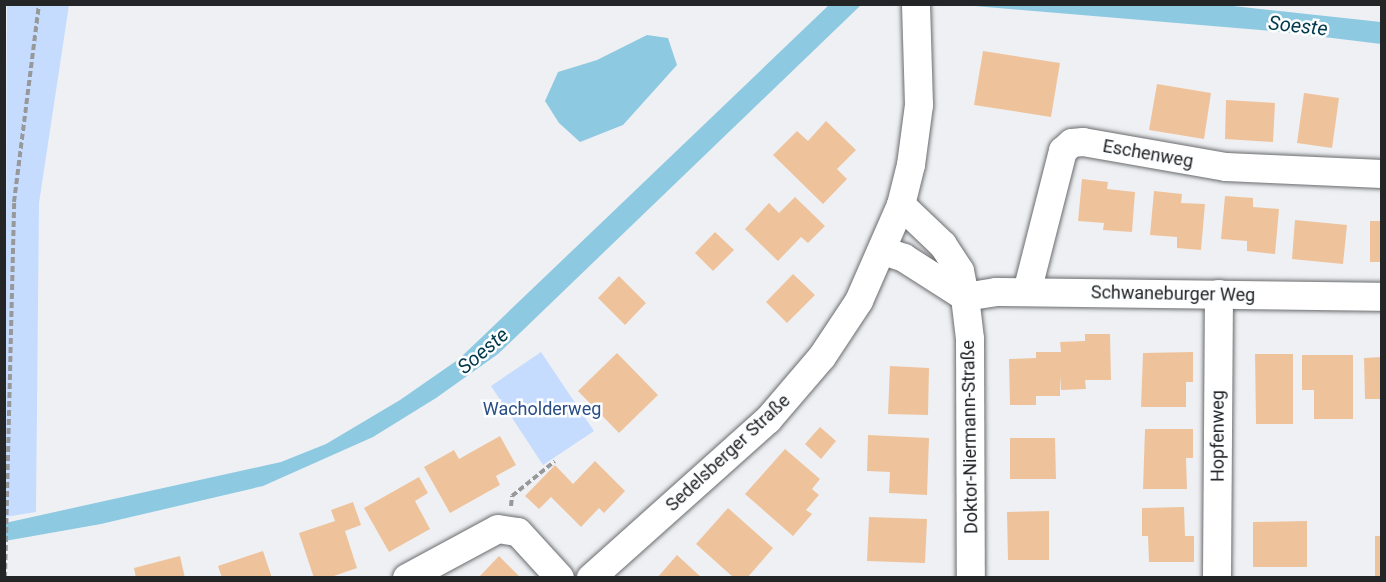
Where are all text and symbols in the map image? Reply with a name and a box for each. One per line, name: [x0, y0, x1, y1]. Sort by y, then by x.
water label: Soeste: [1267, 11, 1329, 41]
street label: Eschenweg: [1101, 135, 1195, 173]
street label: Schwaneburger Weg: [1091, 282, 1255, 306]
water label: Soeste: [452, 323, 514, 379]
street label: Doktor-Niermann-Straße: [958, 340, 982, 534]
street label: Sedelsberger Straße: [661, 390, 795, 516]
street label: Hopfenweg: [1207, 390, 1229, 482]
park label: Wacholderweg: [483, 398, 601, 420]

